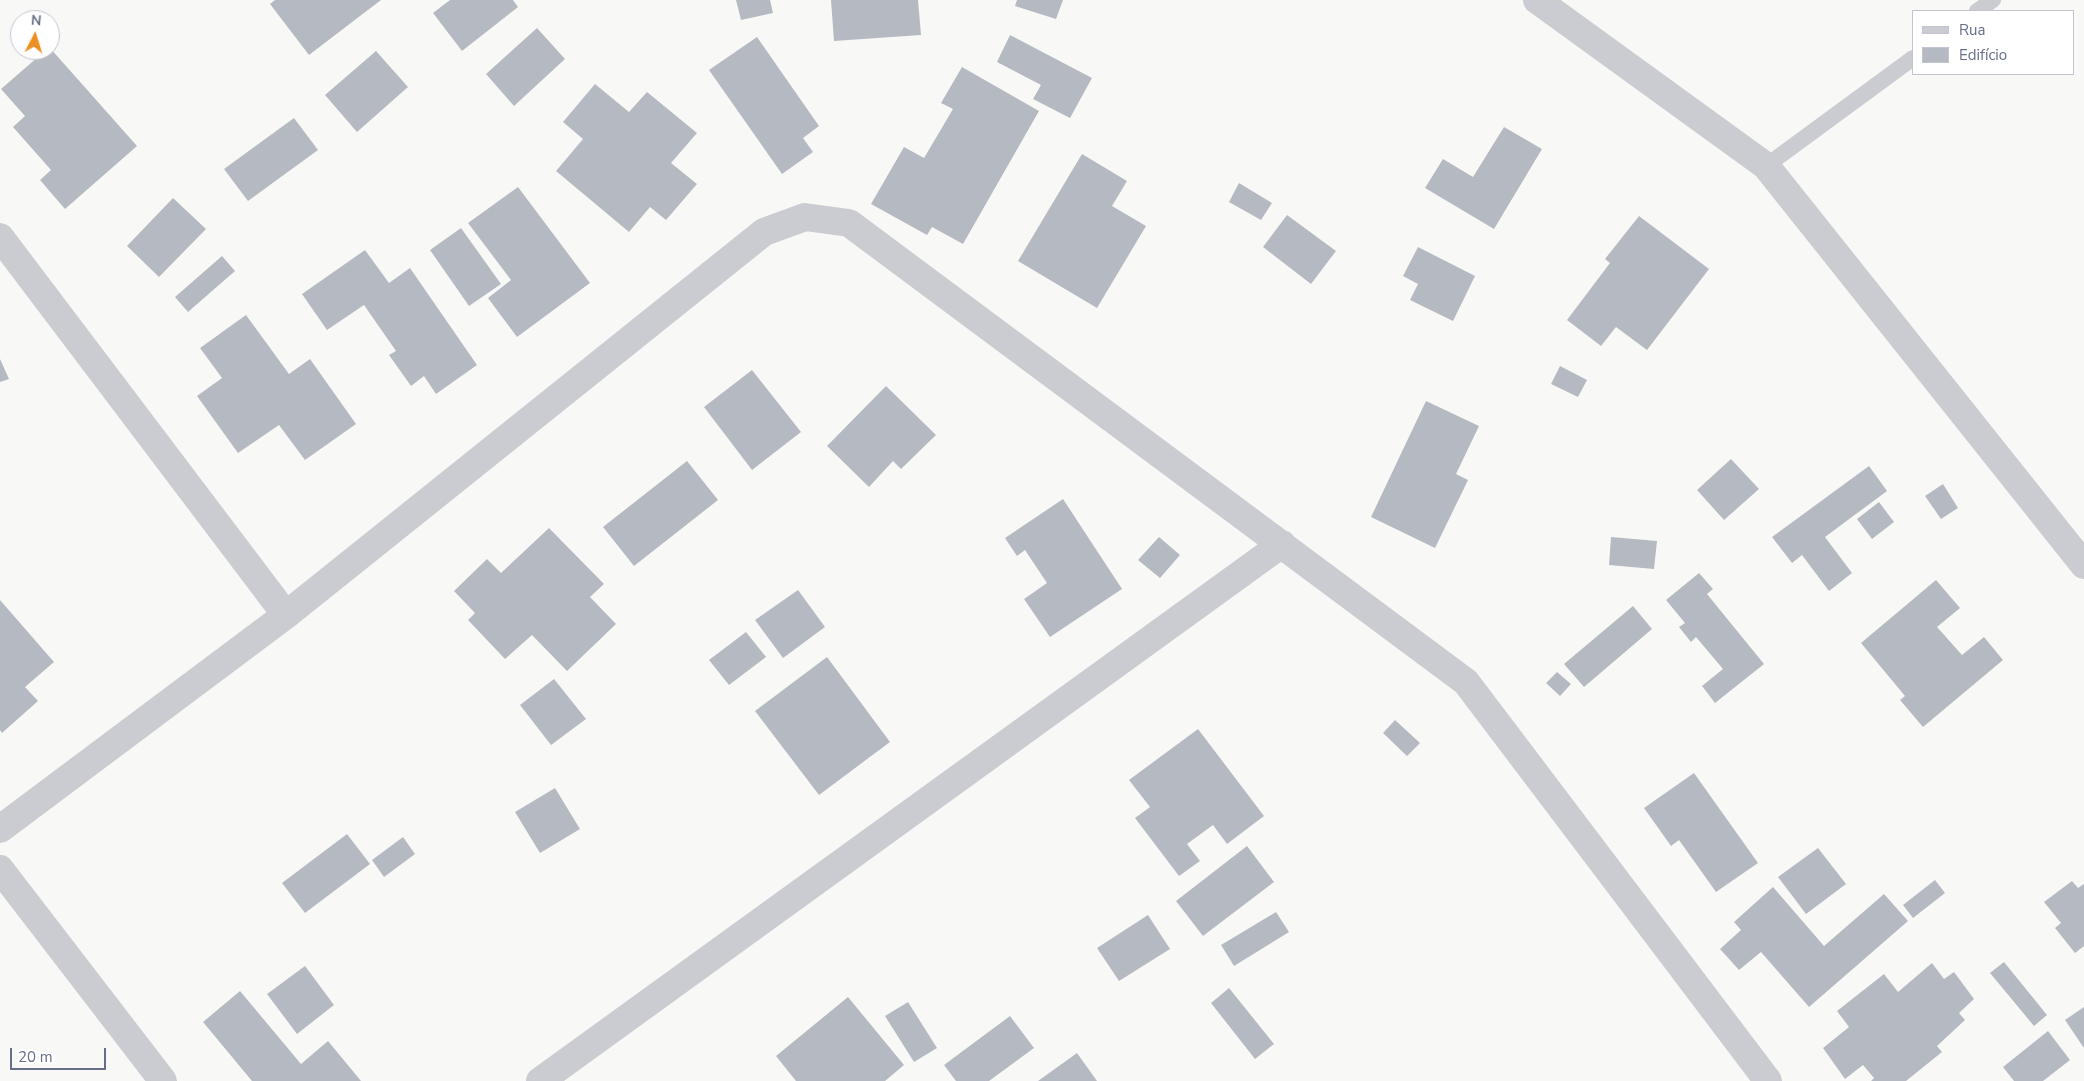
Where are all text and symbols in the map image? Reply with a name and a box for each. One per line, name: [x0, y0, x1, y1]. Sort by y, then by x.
north arrow: [10, 10, 60, 60]
legend: [1912, 10, 2074, 75]
text: N: [30, 11, 42, 30]
text: Rua: [1959, 20, 1985, 40]
text: Edifício: [1959, 45, 2007, 65]
scale bar: [12, 1038, 109, 1070]
text: 20 m: [18, 1047, 53, 1067]

